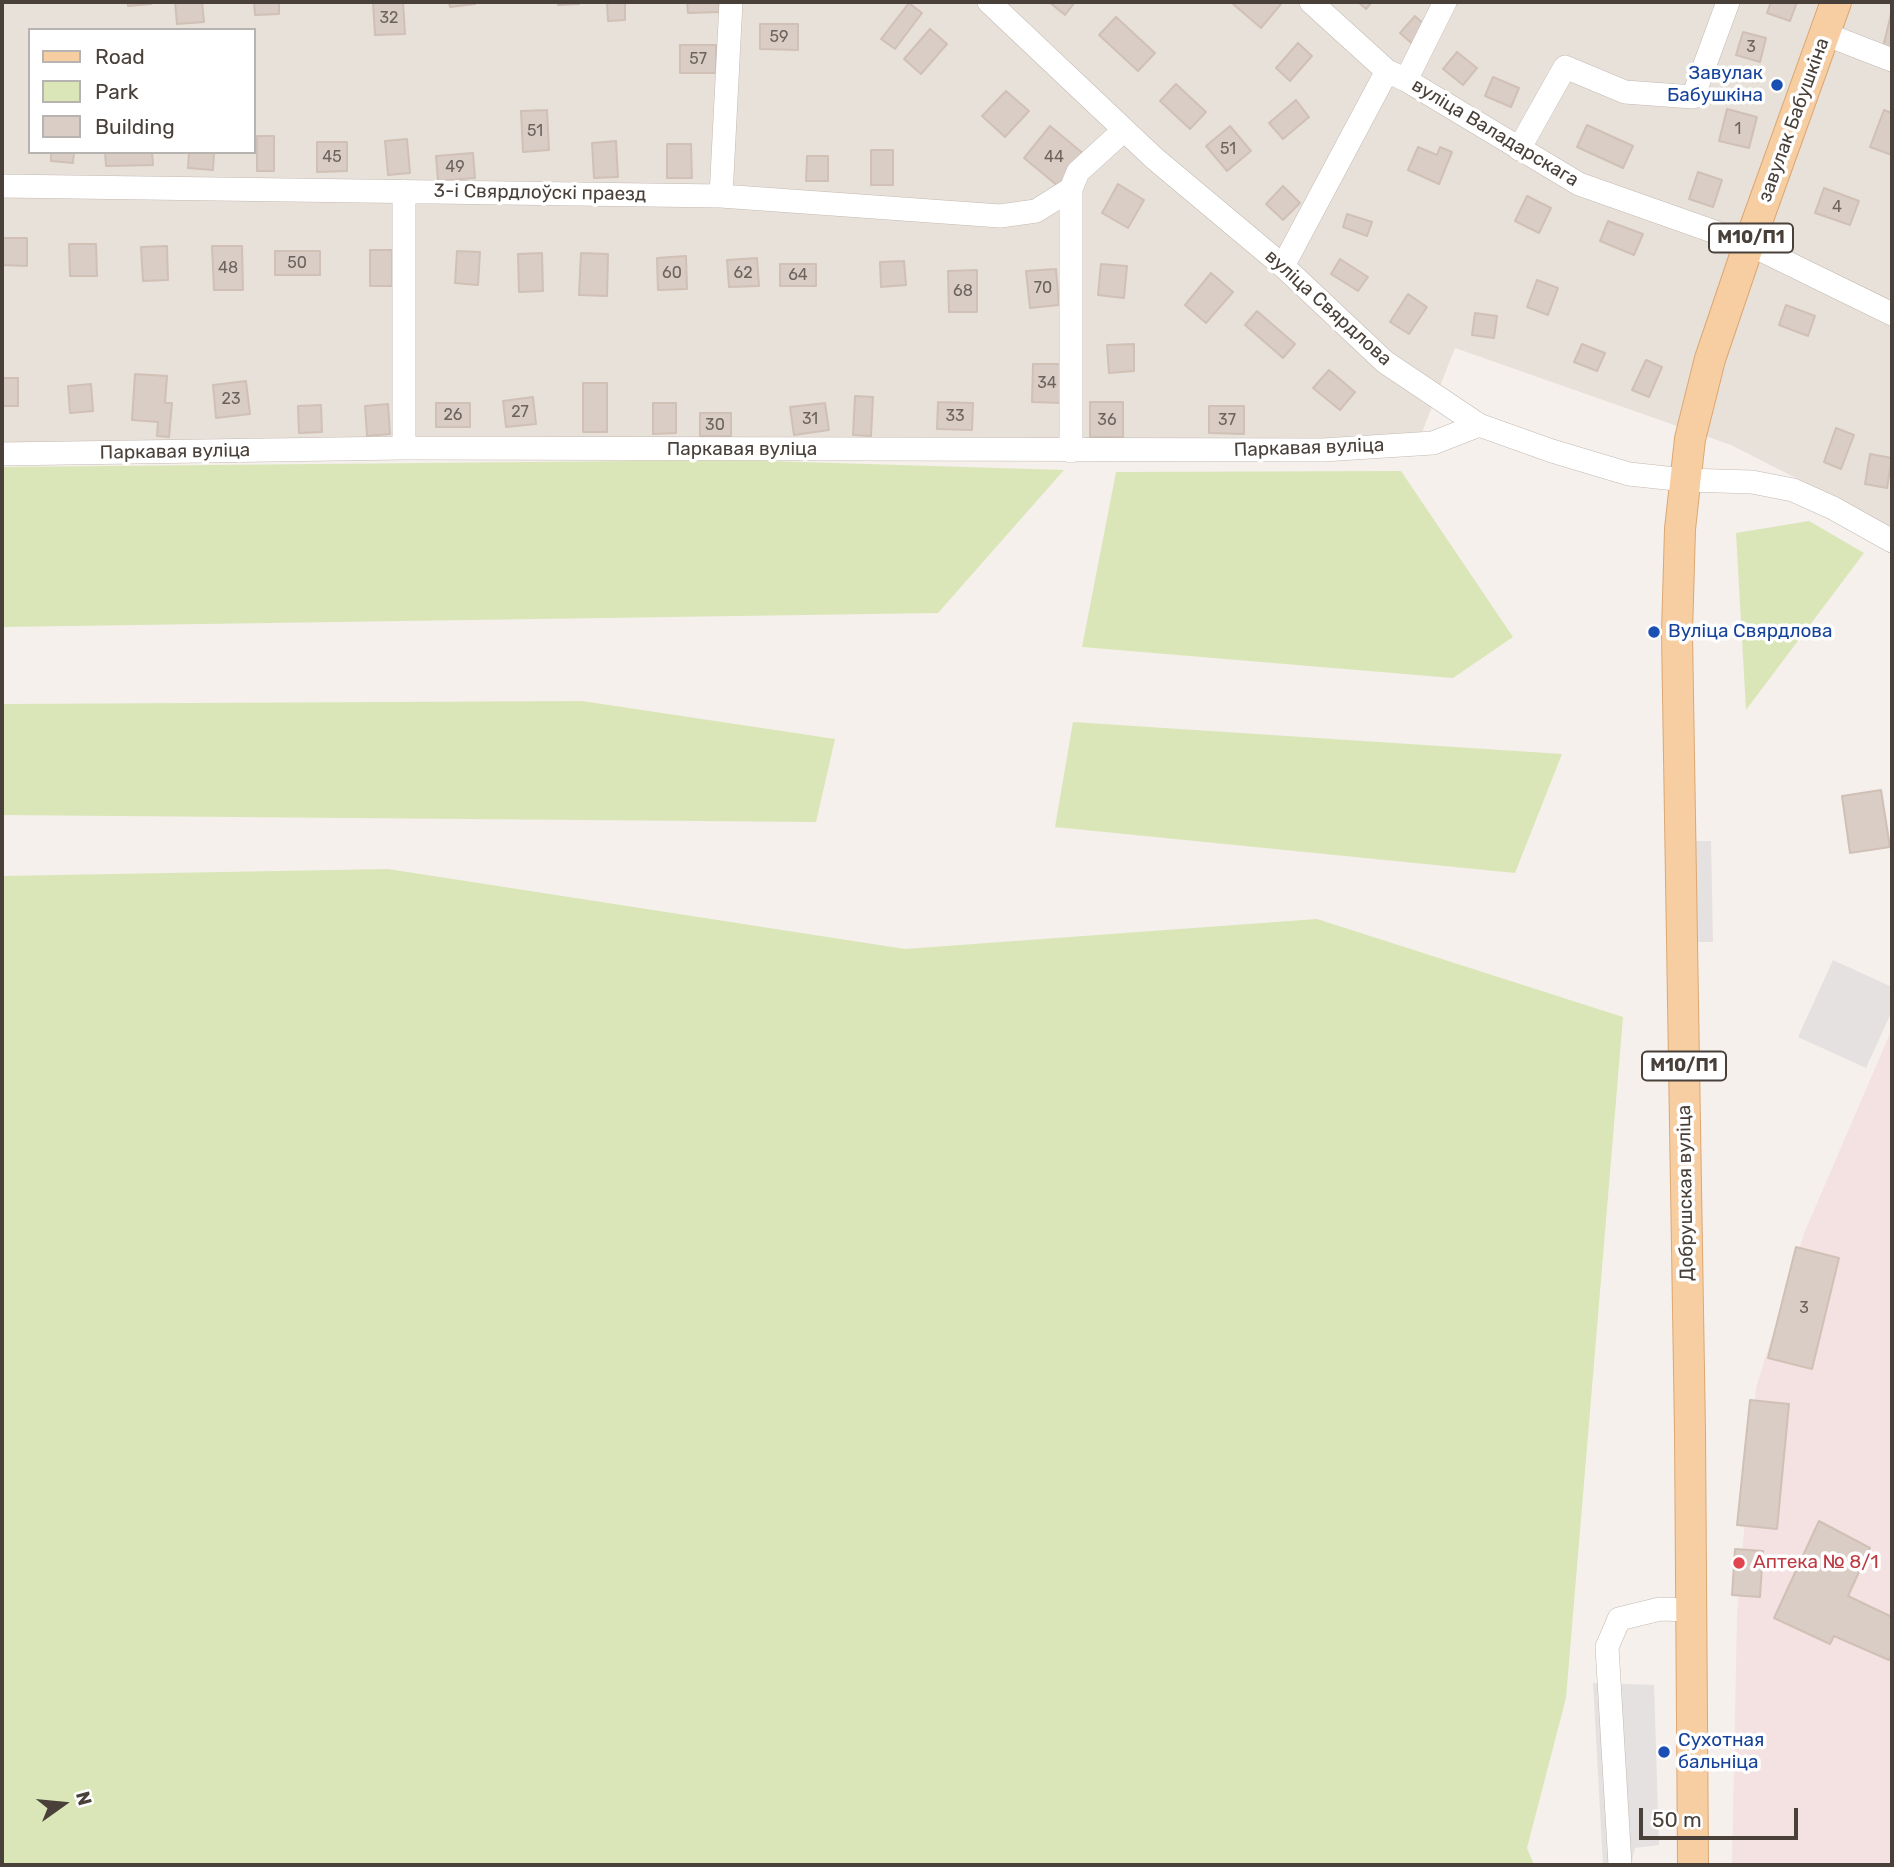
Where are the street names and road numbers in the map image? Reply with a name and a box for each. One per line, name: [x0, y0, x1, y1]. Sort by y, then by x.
street label: завулак Бабушкіна: [1754, 35, 1834, 205]
street label: вуліца Валадарскага: [1407, 74, 1583, 192]
street label: 3-і Свярдлоўскі праезд: [434, 180, 646, 206]
road number: М10/П1: [1709, 224, 1793, 252]
street label: вуліца Свярдлова: [1260, 245, 1396, 371]
street label: Паркавая вуліца: [1233, 434, 1385, 462]
street label: Паркавая вуліца: [100, 439, 250, 465]
street label: Паркавая вуліца: [667, 439, 817, 461]
road number: М10/П1: [1642, 1051, 1726, 1080]
street label: Добрушская вуліца: [1673, 1105, 1699, 1281]

